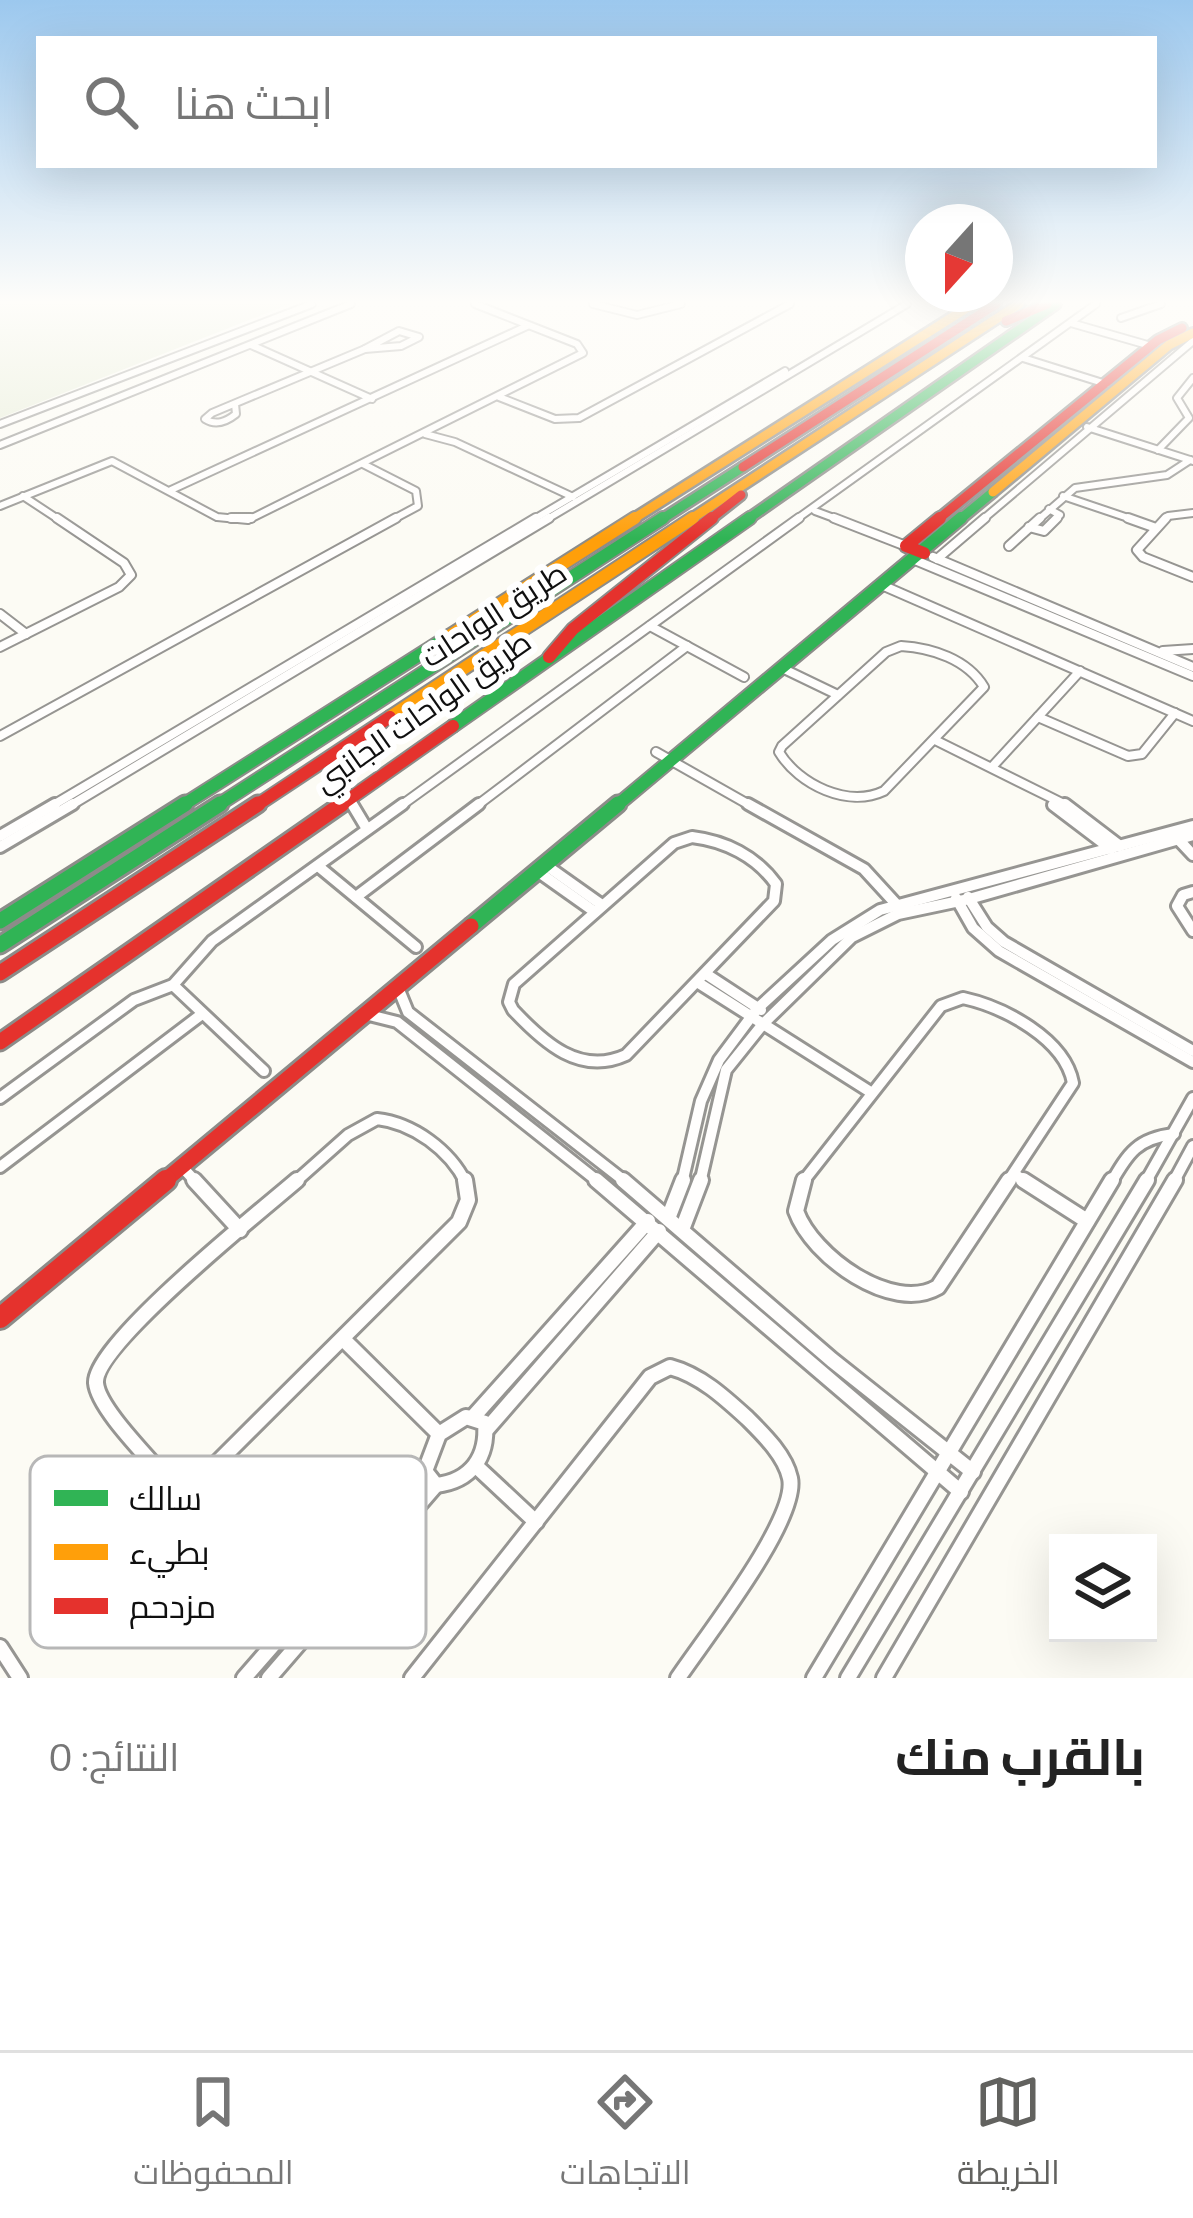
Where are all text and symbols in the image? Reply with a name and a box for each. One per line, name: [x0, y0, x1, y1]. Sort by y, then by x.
search box: [36, 36, 1157, 168]
icon: search: [78, 69, 144, 135]
text: ابحث هنا: [174, 77, 333, 131]
north arrow: [905, 204, 1013, 312]
street label: طريق الواحات: [415, 555, 573, 675]
street label: طريق الواحات الجانبي: [308, 624, 541, 804]
legend: [30, 1456, 426, 1648]
text: سالك: [129, 1479, 202, 1519]
text: بطيء: [129, 1533, 210, 1578]
map controls: [1049, 1534, 1157, 1642]
button: layers: [1049, 1534, 1157, 1642]
text: مزدحم: [129, 1587, 216, 1629]
text: بالقرب منك: [895, 1727, 1145, 1789]
text: النتائج: 0: [48, 1735, 180, 1781]
tab: المحفوظات: [133, 2069, 294, 2203]
tab: الاتجاهات: [560, 2069, 691, 2203]
tab: الخريطة: [957, 2069, 1060, 2203]

